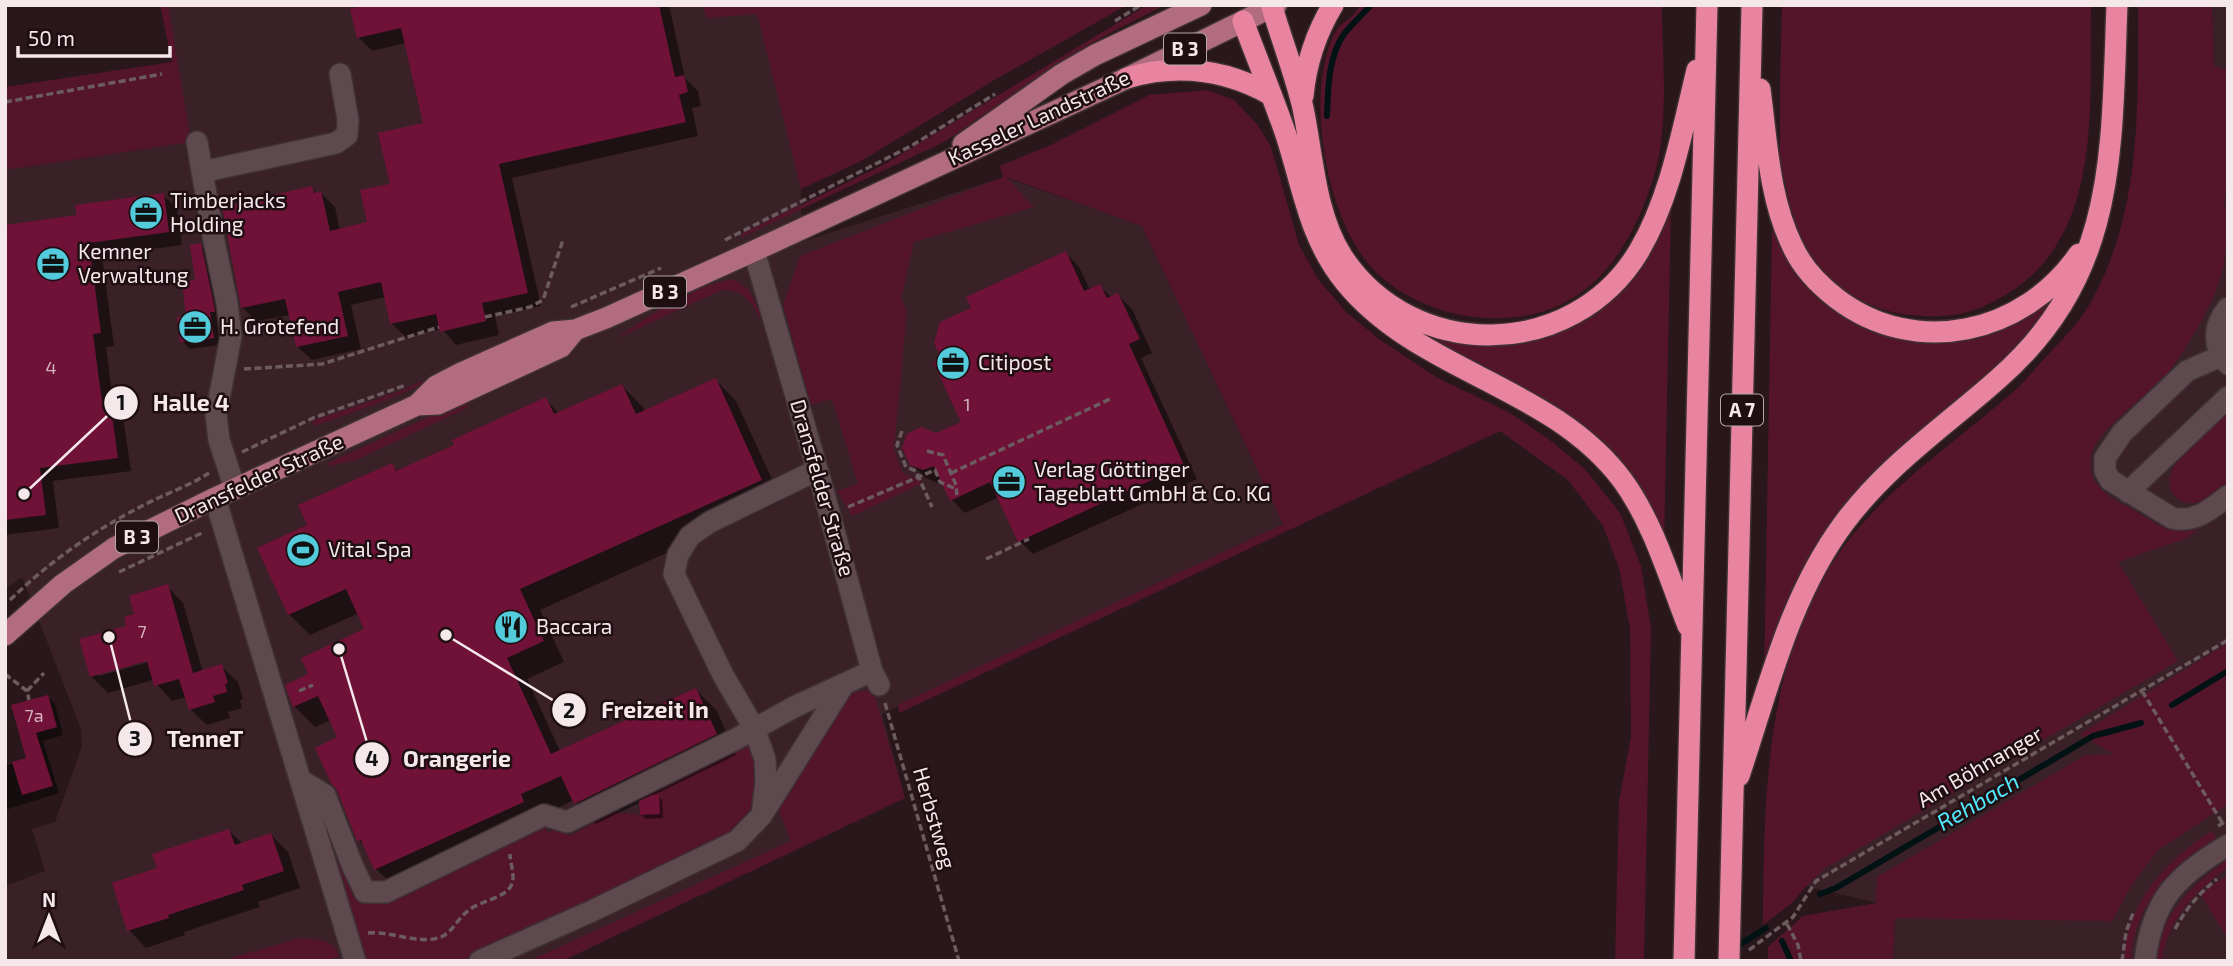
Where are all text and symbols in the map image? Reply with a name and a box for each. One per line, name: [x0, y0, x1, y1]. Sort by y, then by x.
scale bar: [18, 14, 170, 58]
text: 50 m: [28, 25, 75, 50]
road number: B 3: [1164, 34, 1206, 64]
street label: Kasseler Landstraße: [944, 64, 1133, 170]
place label: Timberjacks Holding: [170, 187, 286, 236]
office icon: Timberjacks Holding: [127, 194, 165, 232]
place label: Kemner Verwaltung: [78, 238, 189, 287]
office icon: Kemner Verwaltung: [34, 245, 72, 283]
road number: B 3: [644, 276, 686, 308]
office icon: H. Grotefend: [176, 308, 214, 346]
place label: H. Grotefend: [220, 313, 339, 338]
office icon: Citipost: [934, 344, 972, 382]
place label: Citipost: [978, 349, 1051, 374]
house number: 4: [45, 356, 57, 378]
callout: Halle 4: [104, 381, 243, 425]
text: Halle 4: [153, 388, 229, 416]
text: 1: [116, 389, 126, 414]
house number: 1: [963, 393, 971, 415]
road number: A 7: [1721, 394, 1763, 426]
street label: Dransfelder Straße: [786, 396, 861, 579]
street label: Dransfelder Straße: [170, 428, 347, 528]
place label: Verlag Göttinger Tageblatt GmbH & Co. KG: [1034, 456, 1271, 505]
office icon: Verlag Göttinger Tageblatt GmbH & Co. KG: [990, 463, 1028, 501]
road number: B 3: [116, 522, 158, 552]
sports icon: Vital Spa: [284, 531, 322, 569]
place label: Vital Spa: [328, 536, 411, 561]
restaurant icon: Baccara: [492, 608, 530, 646]
place label: Baccara: [536, 613, 612, 638]
house number: 7: [137, 620, 147, 642]
callout: Freizeit In: [552, 688, 723, 732]
text: Freizeit In: [601, 695, 709, 723]
text: 2: [563, 697, 575, 722]
house number: 7a: [24, 704, 44, 726]
callout: TenneT: [117, 717, 257, 761]
street label: Am Böhnanger: [1912, 719, 2047, 812]
text: TenneT: [167, 724, 243, 752]
text: 3: [129, 725, 141, 750]
callout: Orangerie: [354, 737, 525, 781]
text: Orangerie: [403, 744, 511, 772]
text: 4: [365, 745, 379, 770]
street label: Herbstweg: [909, 764, 962, 872]
water label: Rehbach: [1931, 766, 2024, 836]
north arrow: [14, 882, 84, 952]
text: N: [42, 888, 56, 911]

